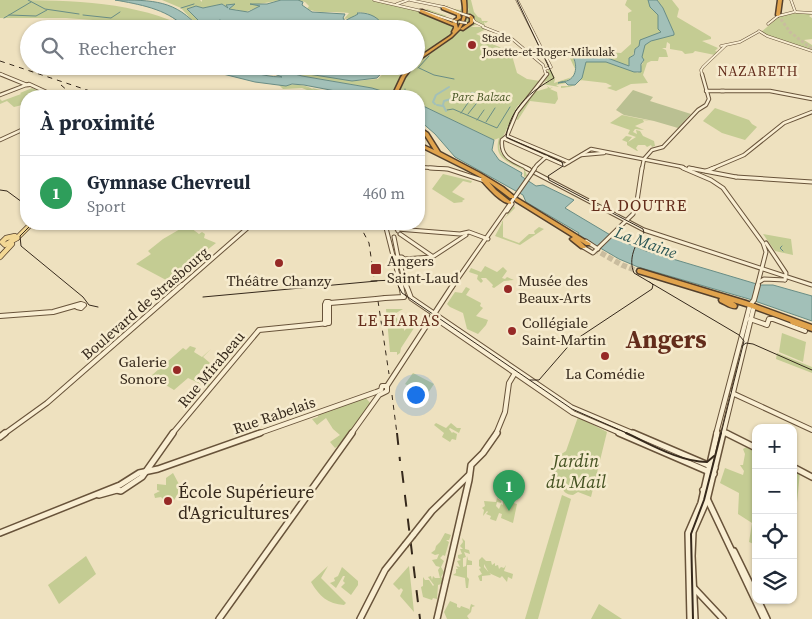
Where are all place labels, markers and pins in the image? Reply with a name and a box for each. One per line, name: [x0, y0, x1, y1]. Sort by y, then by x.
place label: Stade Josette-et-Roger-Mikulak: [481, 30, 615, 60]
marker: Stade Josette-et-Roger-Mikulak: [466, 39, 478, 51]
place label: Angers Saint-Laud: [387, 250, 460, 288]
marker: Théâtre Chanzy: [273, 257, 285, 269]
marker: Angers Saint-Laud: [369, 262, 383, 276]
place label: Théâtre Chanzy: [226, 270, 332, 291]
place label: Musée des Beaux-Arts: [518, 270, 591, 308]
marker: Musée des Beaux-Arts: [502, 283, 514, 295]
place label: Collégiale Saint-Martin: [522, 312, 606, 350]
marker: Collégiale Saint-Martin: [506, 325, 518, 337]
marker: La Comédie: [599, 350, 611, 362]
place label: Galerie Sonore: [119, 351, 167, 389]
place label: La Comédie: [565, 363, 645, 384]
marker: Galerie Sonore: [171, 364, 183, 376]
pin: 1: [493, 470, 525, 511]
place label: École Supérieure d'Agricultures: [178, 479, 314, 525]
marker: École Supérieure d'Agricultures: [162, 495, 174, 507]

